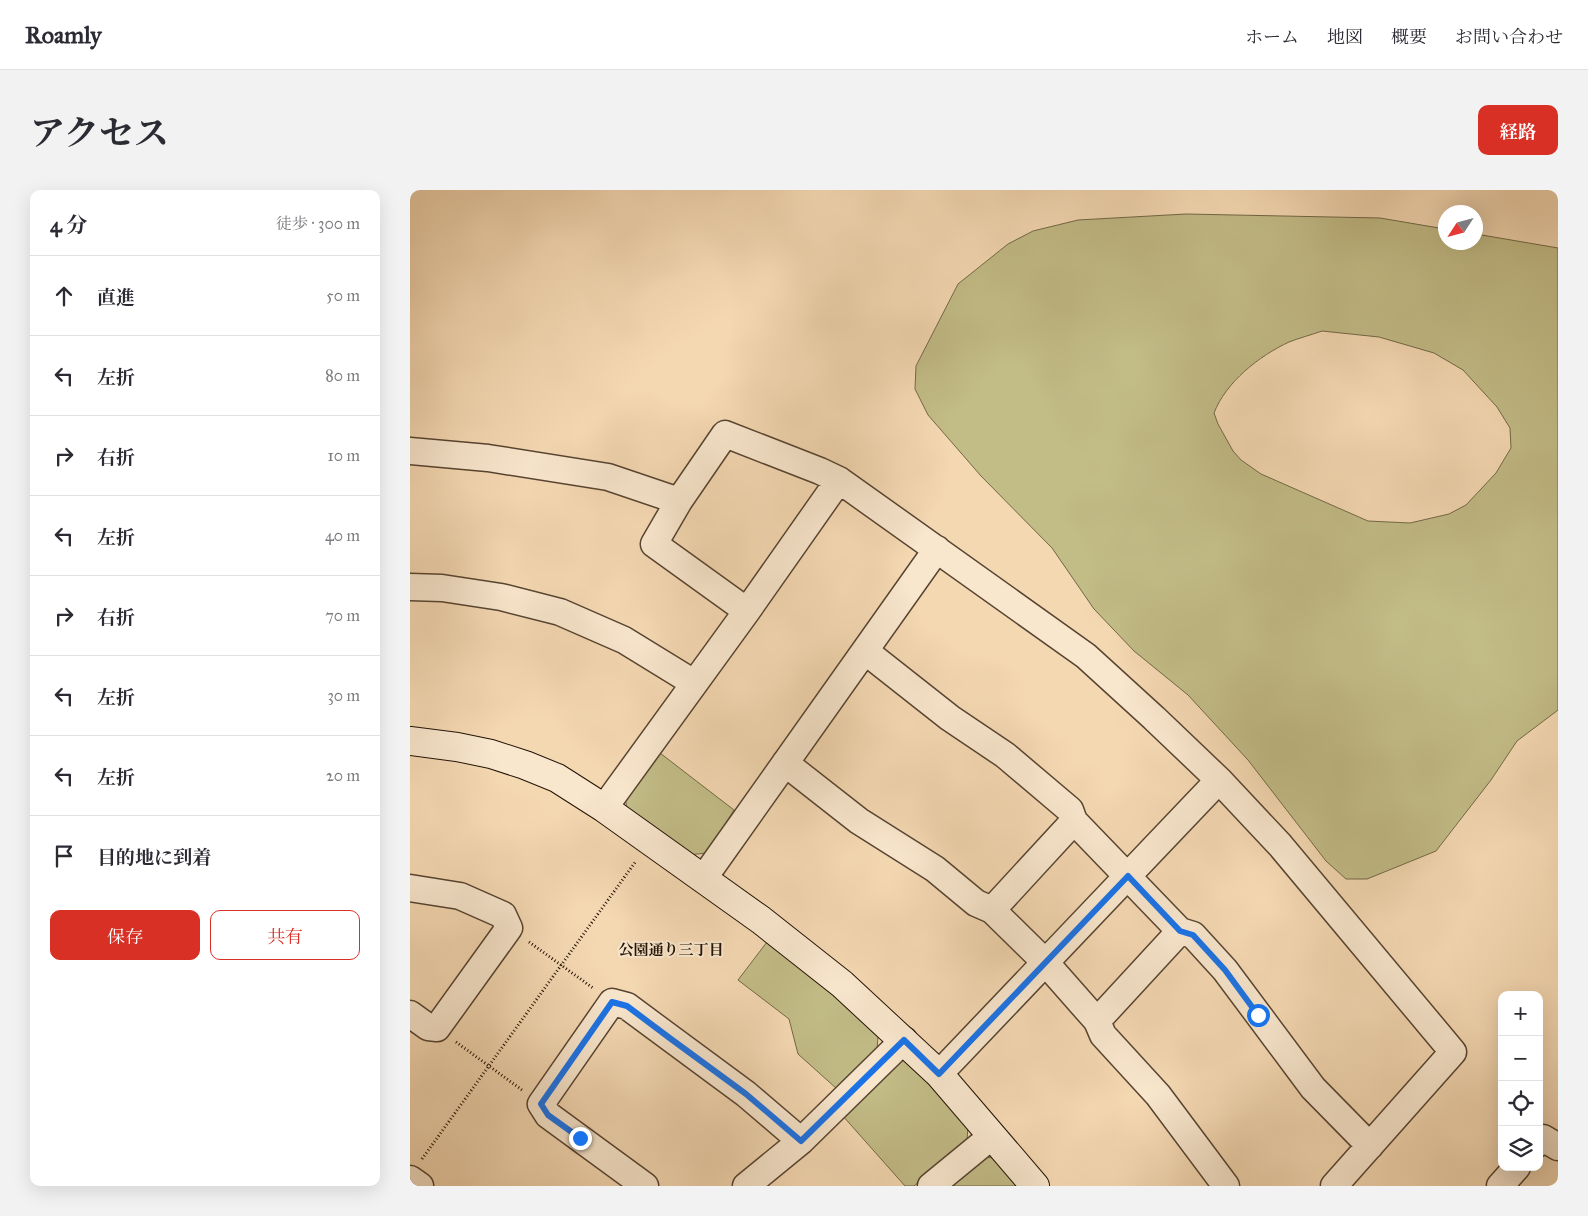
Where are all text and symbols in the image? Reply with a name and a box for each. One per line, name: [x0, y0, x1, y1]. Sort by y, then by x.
text: Roamly: [25, 20, 102, 50]
text: ホーム: [1245, 26, 1299, 48]
text: 地図: [1327, 26, 1363, 48]
text: 概要: [1391, 26, 1427, 48]
text: お問い合わせ: [1455, 26, 1563, 48]
button: 経路: [1478, 105, 1558, 155]
text: アクセス: [30, 112, 169, 155]
north arrow: [1438, 205, 1483, 250]
text: 4 分: [50, 212, 87, 238]
text: 徒歩 · 300 m: [276, 214, 360, 233]
icon: ahead: [50, 282, 78, 310]
text: 直進: [97, 286, 135, 309]
text: 50 m: [326, 286, 360, 305]
icon: left: [50, 362, 78, 390]
text: 左折: [97, 366, 135, 389]
text: 80 m: [325, 366, 360, 385]
icon: right: [50, 442, 78, 470]
text: 右折: [97, 446, 135, 469]
text: 10 m: [328, 446, 360, 465]
icon: left: [50, 522, 78, 550]
text: 左折: [97, 526, 135, 549]
text: 40 m: [325, 526, 360, 545]
icon: right: [50, 602, 78, 630]
text: 右折: [97, 606, 135, 629]
text: 70 m: [325, 606, 360, 625]
icon: left: [50, 682, 78, 710]
text: 左折: [97, 686, 135, 709]
text: 30 m: [327, 686, 360, 705]
icon: left: [50, 762, 78, 790]
text: 左折: [97, 766, 135, 789]
text: 20 m: [326, 766, 360, 785]
icon: arrive: [50, 842, 78, 870]
text: 目的地に到着: [97, 846, 211, 869]
button: 保存: [50, 910, 200, 960]
button: 共有: [210, 910, 360, 960]
district label: 公園通り三丁目: [618, 941, 724, 959]
map controls: [1498, 991, 1543, 1171]
button: +: [1498, 991, 1543, 1036]
route start: [1247, 1004, 1270, 1027]
button: −: [1498, 1036, 1543, 1081]
button: locate: [1498, 1081, 1543, 1126]
button: layers: [1498, 1126, 1543, 1171]
route end: [569, 1127, 592, 1150]

